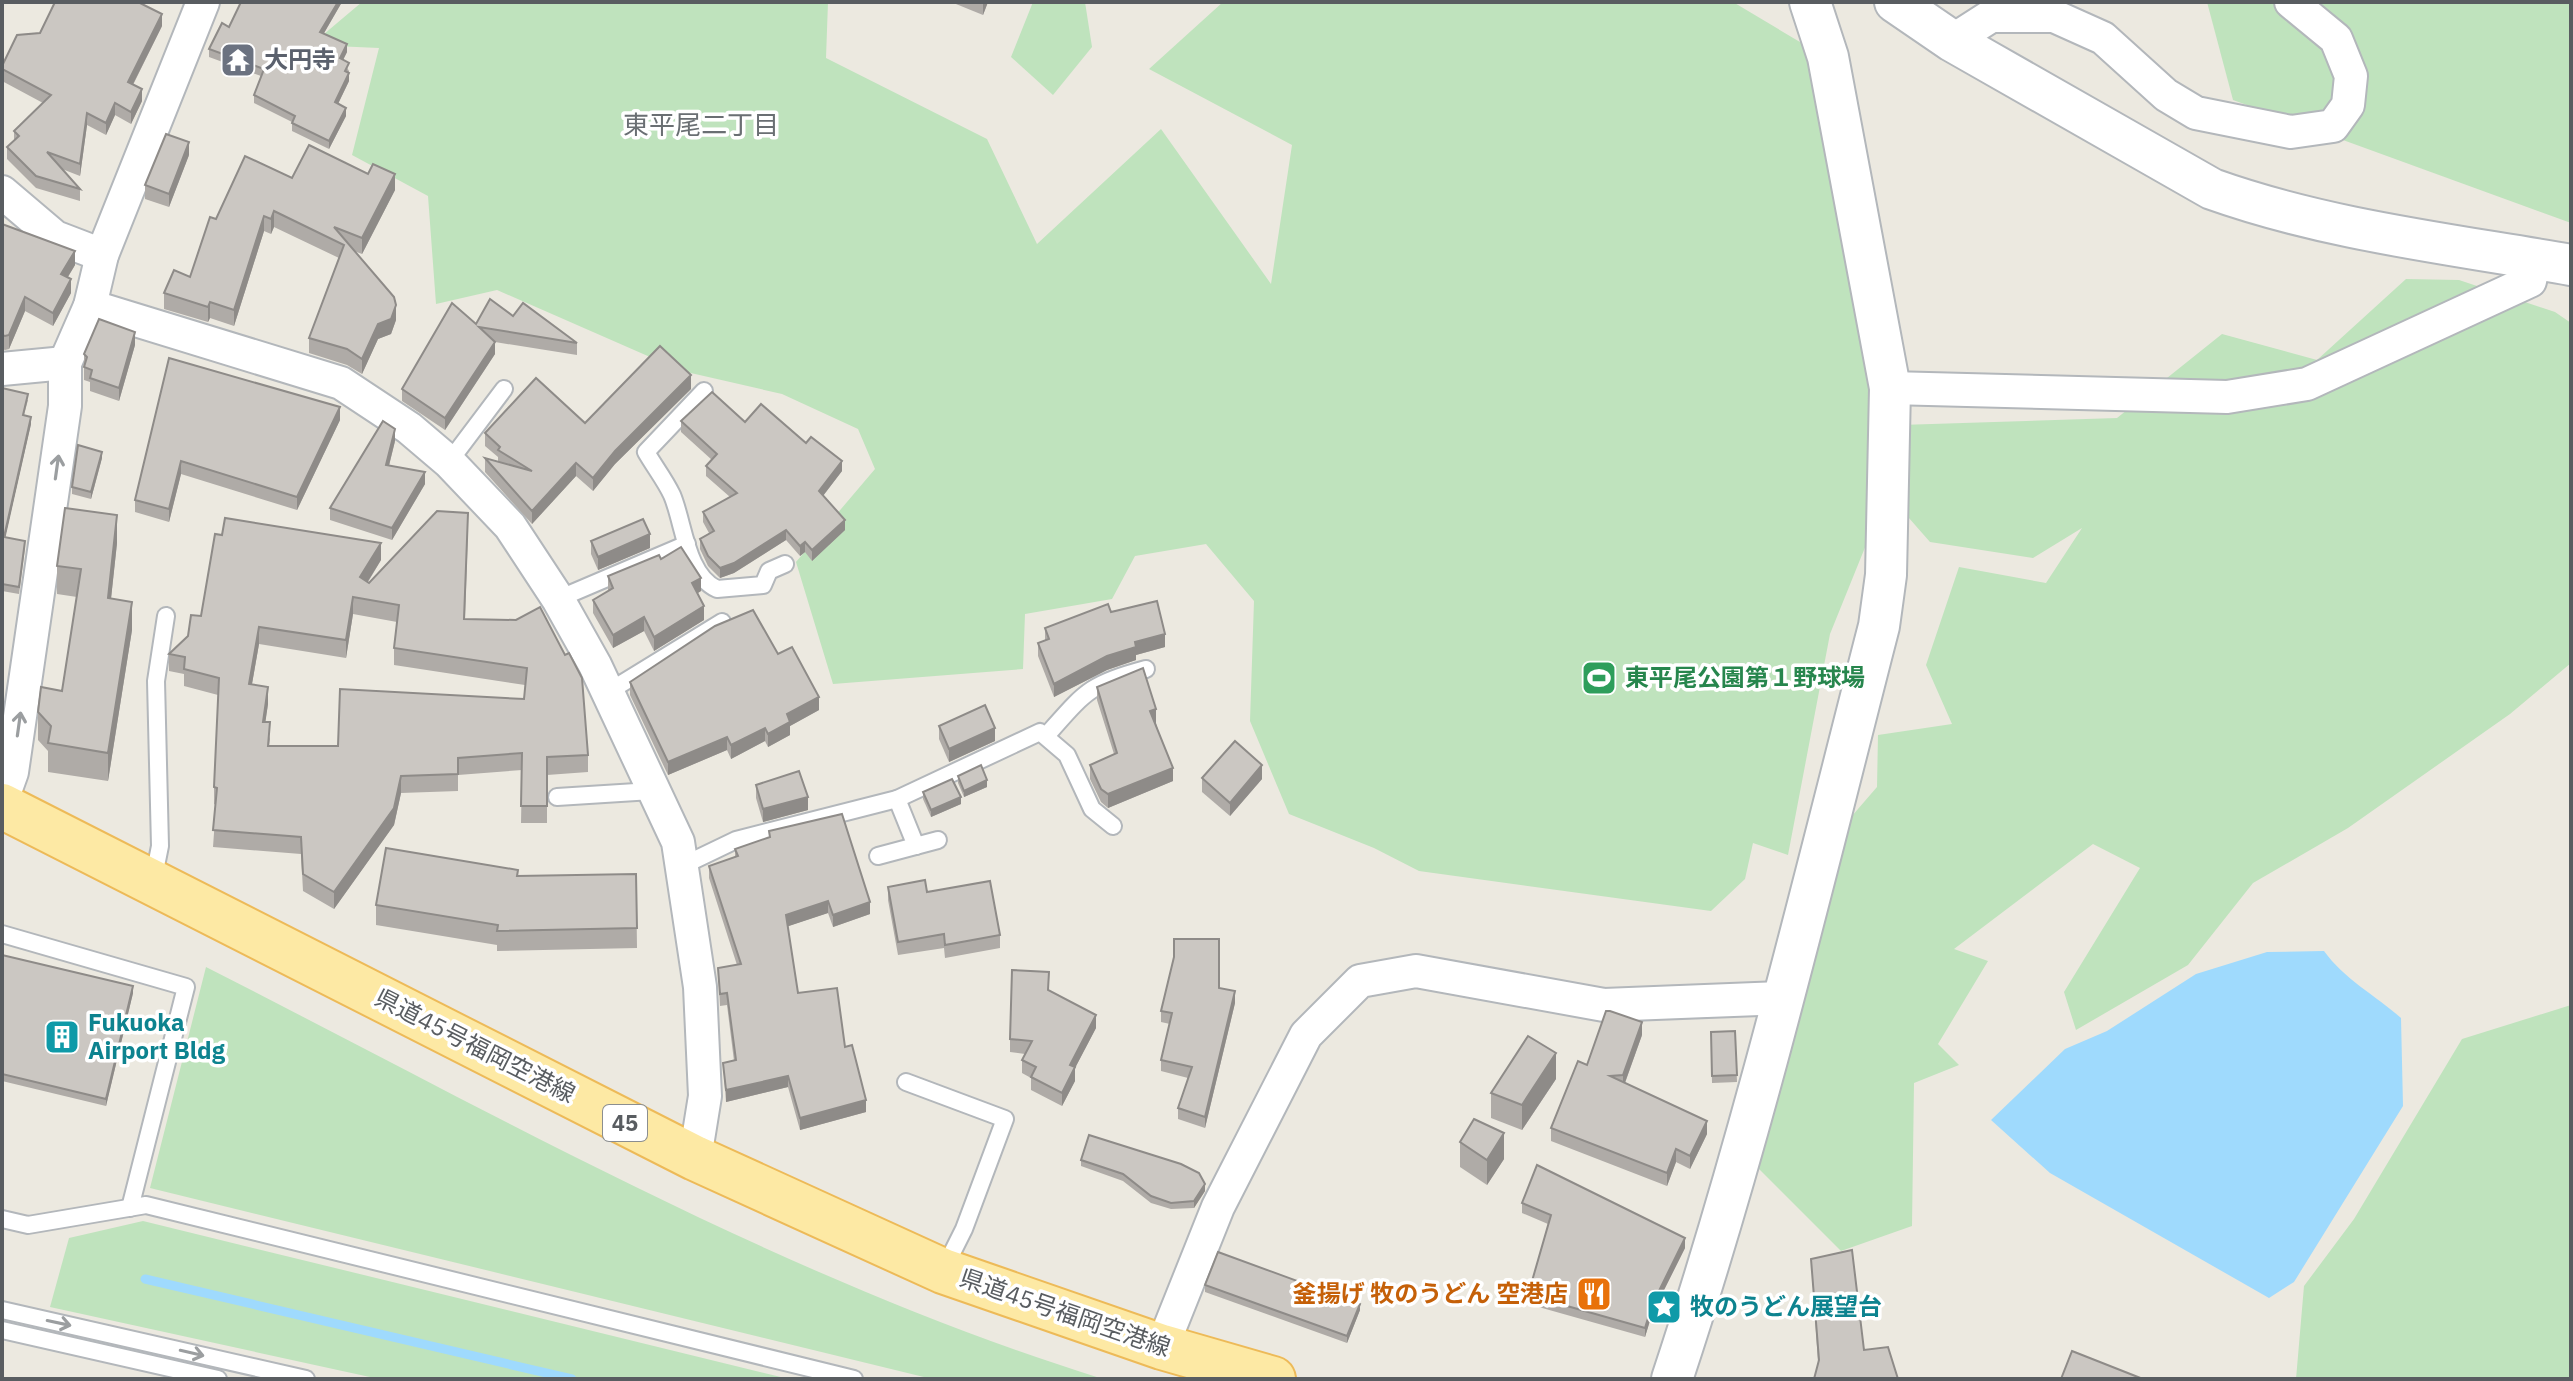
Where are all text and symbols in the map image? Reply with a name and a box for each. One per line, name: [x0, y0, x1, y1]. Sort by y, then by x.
temple icon: 大円寺: [219, 41, 257, 79]
place label: 大円寺: [264, 43, 336, 75]
district label: 東平尾二丁目: [623, 107, 779, 141]
one-way arrow: [50, 455, 65, 480]
sports icon: 東平尾公園第１野球場: [1580, 659, 1618, 697]
place label: 東平尾公園第１野球場: [1625, 661, 1865, 693]
one-way arrow: [12, 712, 27, 737]
street label: 県道45号福岡空港線: [370, 981, 581, 1109]
place label: Fukuoka Airport Bldg: [88, 1006, 226, 1066]
building icon: Fukuoka Airport Bldg: [43, 1018, 81, 1056]
road number: 45: [603, 1105, 647, 1141]
street label: 県道45号福岡空港線: [956, 1261, 1175, 1363]
restaurant icon: 釜揚げ 牧のうどん 空港店: [1575, 1275, 1613, 1313]
place label: 釜揚げ 牧のうどん 空港店: [1293, 1277, 1568, 1309]
place icon: 牧のうどん展望台: [1645, 1288, 1683, 1326]
place label: 牧のうどん展望台: [1690, 1290, 1882, 1322]
one-way arrow: [46, 1316, 71, 1331]
one-way arrow: [179, 1346, 204, 1361]

